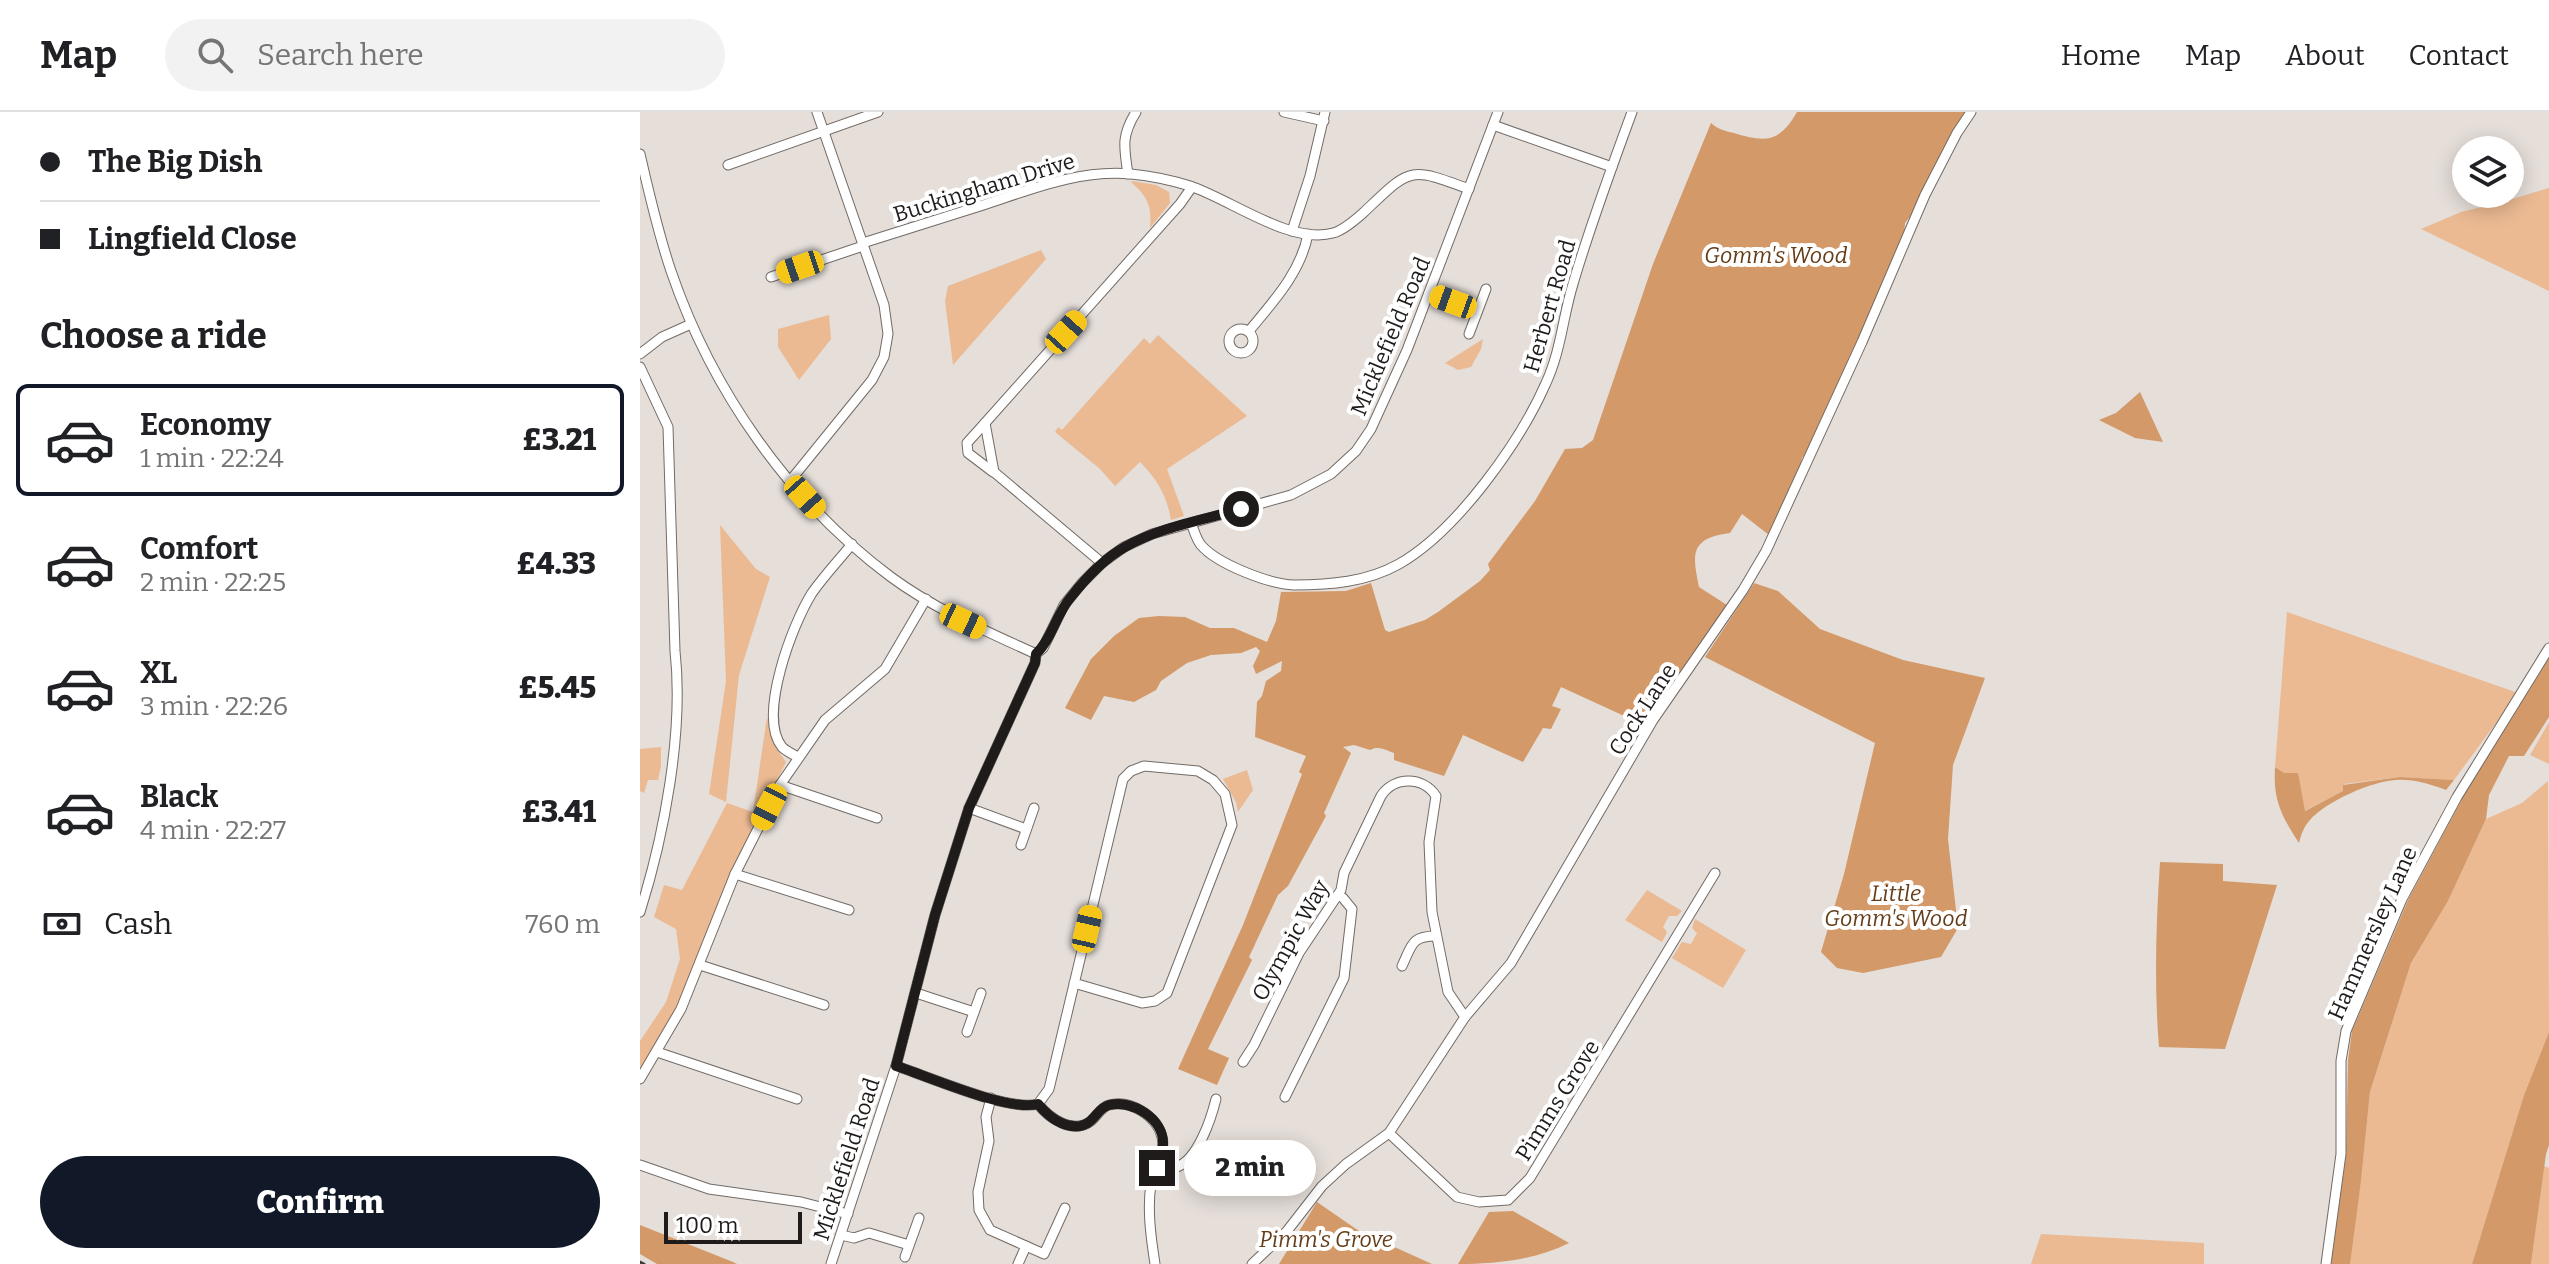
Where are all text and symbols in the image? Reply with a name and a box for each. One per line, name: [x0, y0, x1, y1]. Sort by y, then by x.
search box: [165, 19, 725, 91]
text: Map: [40, 32, 117, 78]
icon: search: [193, 33, 237, 77]
text: Search here: [257, 37, 424, 73]
text: Home: [2061, 39, 2141, 72]
text: Map: [2185, 39, 2241, 72]
text: About: [2285, 39, 2365, 72]
text: Contact: [2409, 39, 2509, 72]
map controls: [2452, 136, 2524, 208]
button: layers: [2452, 136, 2524, 208]
text: The Big Dish: [88, 144, 262, 180]
street label: Buckingham Drive: [890, 147, 1078, 228]
text: Lingfield Close: [88, 221, 297, 257]
street label: Herbert Road: [1518, 237, 1581, 376]
park label: Gomm's Wood: [1704, 242, 1848, 269]
car: [773, 248, 827, 286]
street label: Micklefield Road: [1345, 253, 1436, 419]
car: [1426, 283, 1480, 321]
car: [1041, 306, 1091, 358]
text: Choose a ride: [40, 314, 267, 358]
icon: car: [44, 404, 116, 476]
text: Economy: [140, 407, 271, 443]
text: £3.21: [523, 422, 596, 458]
text: 1 min · 22:24: [140, 443, 284, 474]
car: [780, 471, 830, 523]
route start: [1223, 491, 1259, 527]
icon: car: [44, 528, 116, 600]
text: Comfort: [140, 531, 258, 567]
text: £4.33: [517, 546, 596, 582]
text: 2 min · 22:25: [140, 567, 286, 598]
car: [936, 600, 990, 642]
icon: car: [44, 652, 116, 724]
text: XL: [140, 655, 177, 691]
street label: Cock Lane: [1603, 658, 1682, 760]
text: £5.45: [519, 670, 596, 706]
text: 3 min · 22:26: [140, 691, 288, 722]
icon: car: [44, 776, 116, 848]
text: Black: [140, 779, 218, 815]
car: [747, 780, 791, 834]
text: £3.41: [522, 794, 596, 830]
text: 4 min · 22:27: [140, 815, 286, 846]
street label: Hammersley Lane: [2322, 842, 2423, 1024]
street label: Olympic Way: [1246, 875, 1335, 1005]
park label: Little Gomm's Wood: [1824, 880, 1968, 932]
icon: cash: [40, 902, 84, 946]
car: [1070, 903, 1104, 955]
text: Cash: [104, 906, 172, 942]
text: 760 m: [525, 909, 600, 940]
street label: Pimms Grove: [1510, 1035, 1605, 1166]
street label: Micklefield Road: [807, 1074, 886, 1244]
callout: 2 min: [1185, 1140, 1317, 1196]
route end: [1139, 1150, 1175, 1186]
text: 2 min: [1215, 1152, 1285, 1183]
button: Confirm: [40, 1156, 600, 1248]
scale bar: [664, 1208, 802, 1244]
text: 100 m: [676, 1212, 739, 1239]
park label: Pimm's Grove: [1259, 1226, 1393, 1253]

